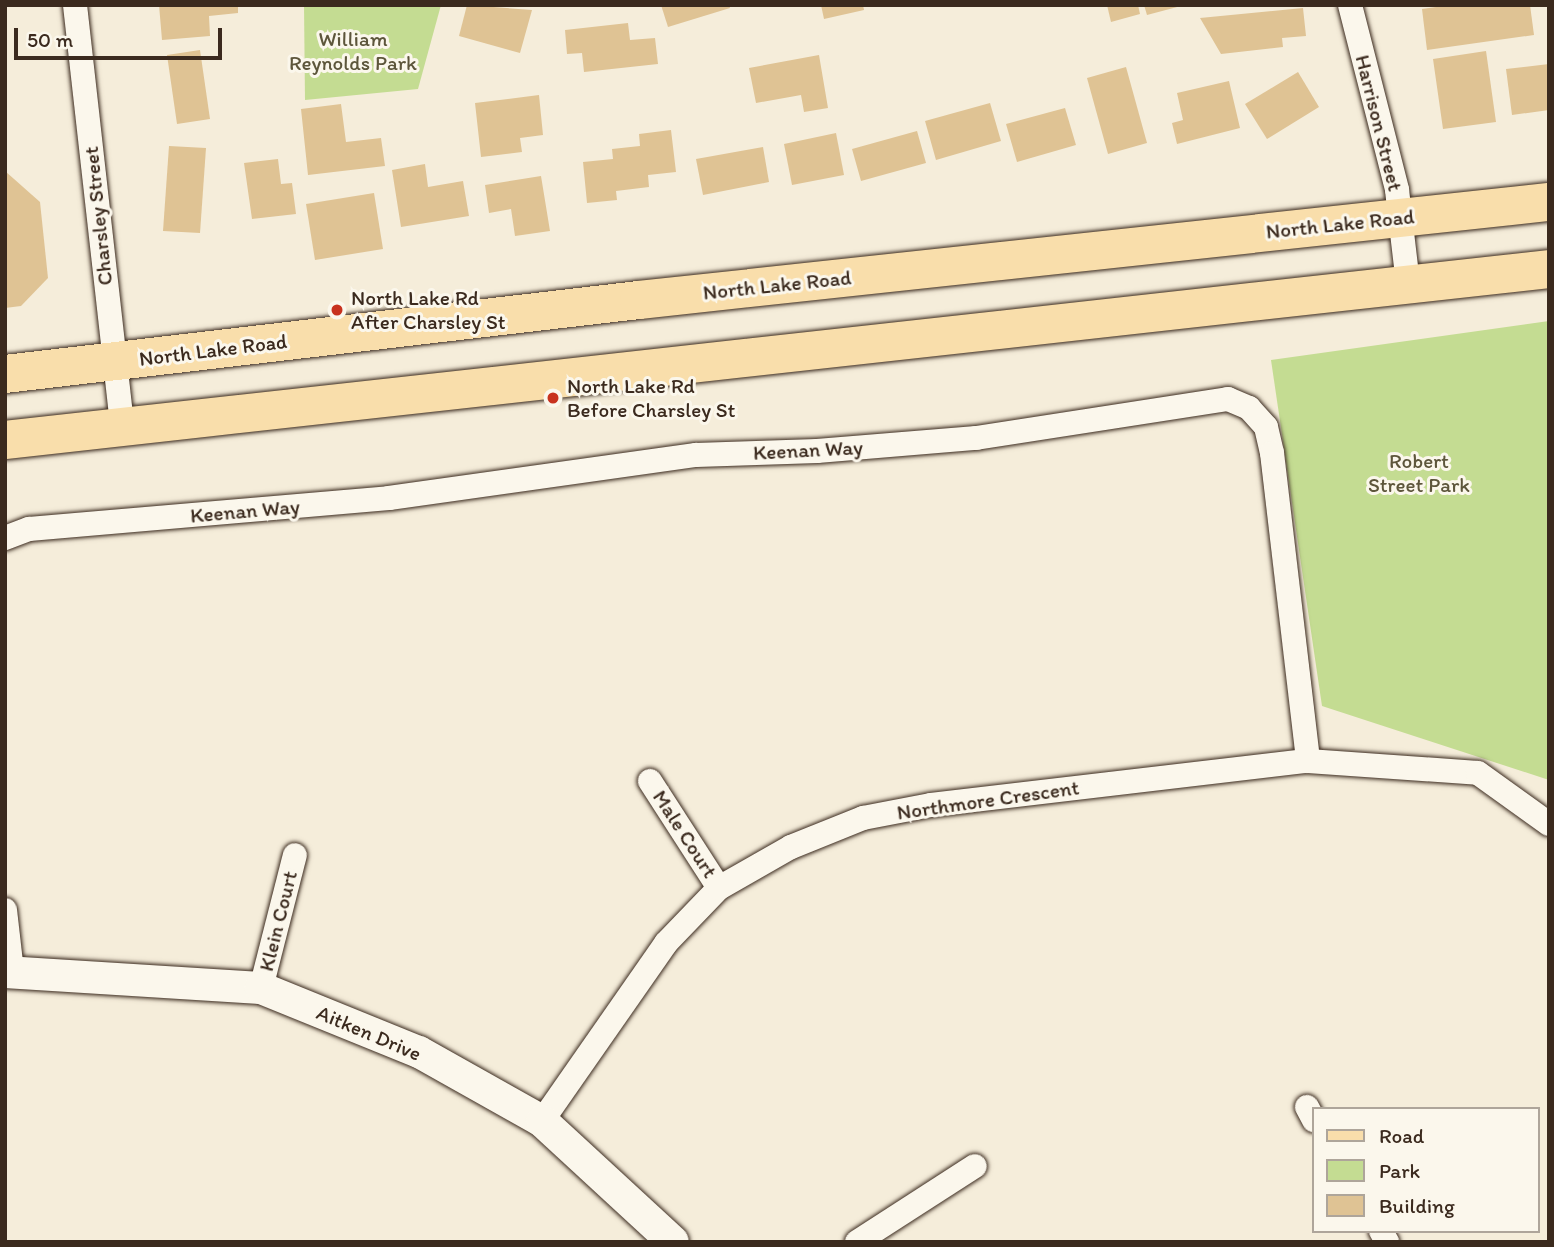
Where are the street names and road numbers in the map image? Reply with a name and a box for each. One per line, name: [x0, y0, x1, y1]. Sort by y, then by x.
street label: Harrison Street: [1350, 52, 1408, 194]
street label: Charsley Street: [78, 146, 118, 286]
street label: North Lake Road: [1264, 204, 1416, 244]
street label: North Lake Road: [701, 265, 853, 305]
street label: North Lake Road: [137, 328, 289, 372]
street label: Keenan Way: [753, 435, 863, 465]
street label: Keenan Way: [189, 494, 301, 528]
street label: Northmore Crescent: [895, 775, 1081, 825]
street label: Male Court: [647, 785, 723, 883]
street label: Klein Court: [253, 868, 303, 974]
street label: Aitken Drive: [313, 1000, 425, 1066]

